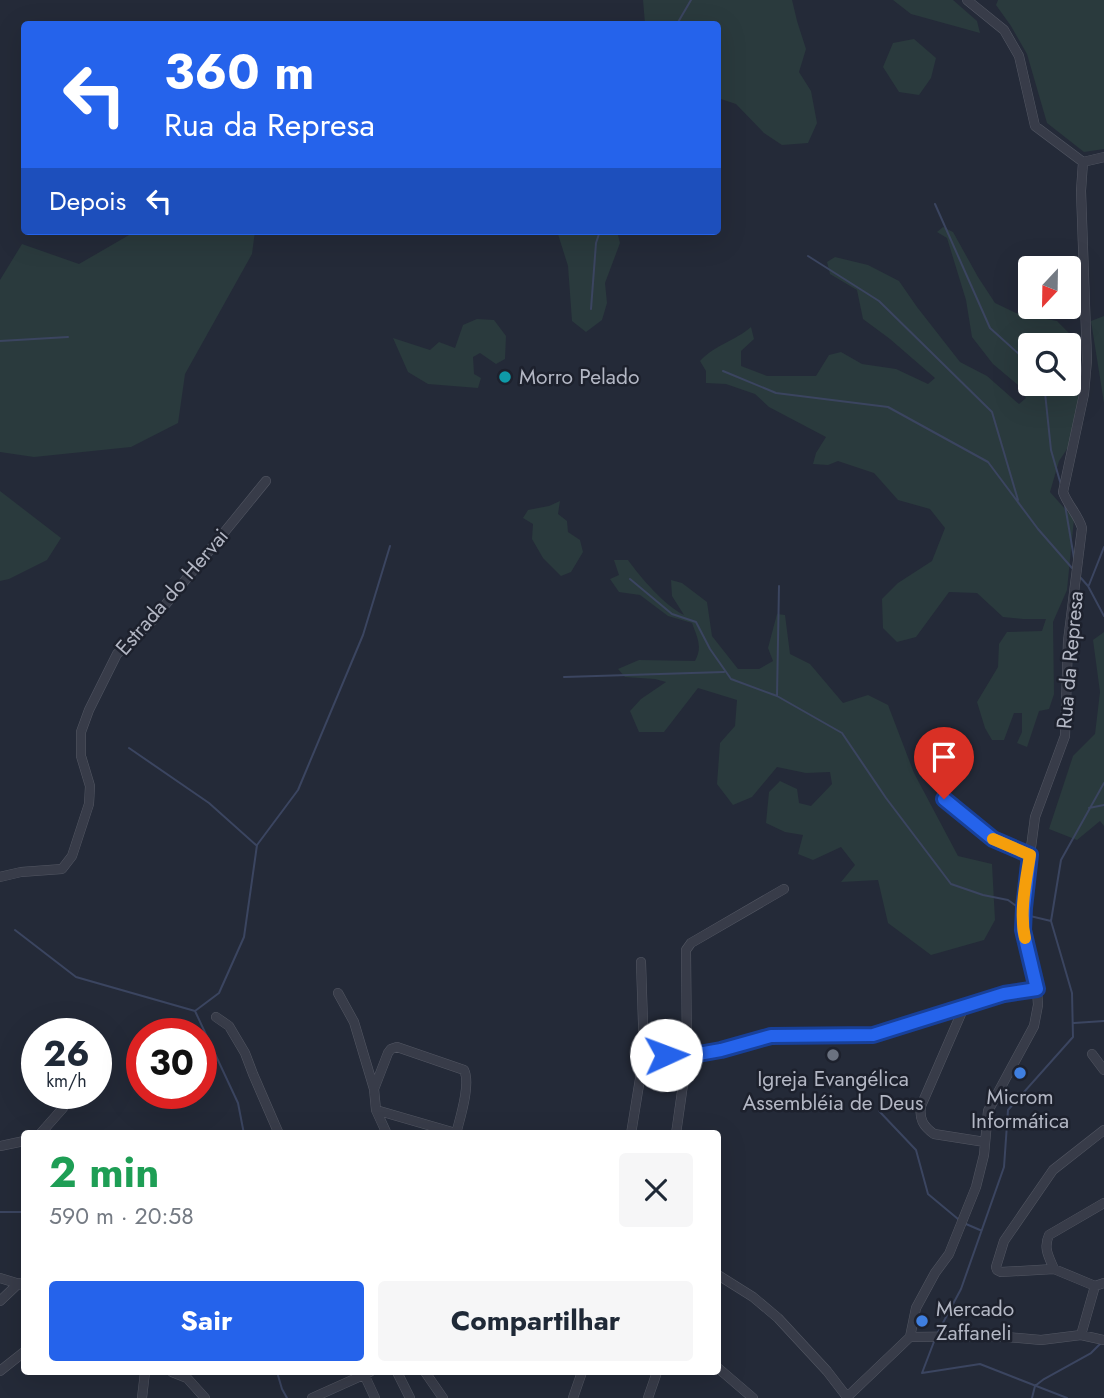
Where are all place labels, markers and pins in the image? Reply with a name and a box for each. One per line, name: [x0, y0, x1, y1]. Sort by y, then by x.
place label: Morro Pelado: [519, 362, 639, 392]
marker: Morro Pelado: [497, 369, 513, 385]
pin: [914, 727, 974, 799]
marker: Igreja Evangélica Assembléia de Deus: [825, 1047, 841, 1063]
place label: Igreja Evangélica Assembléia de Deus: [742, 1064, 924, 1118]
marker: Microm Informática: [1012, 1065, 1028, 1081]
place label: Microm Informática: [971, 1082, 1069, 1136]
place label: Mercado Zaffaneli: [936, 1294, 1014, 1348]
marker: Mercado Zaffaneli: [914, 1313, 930, 1329]

